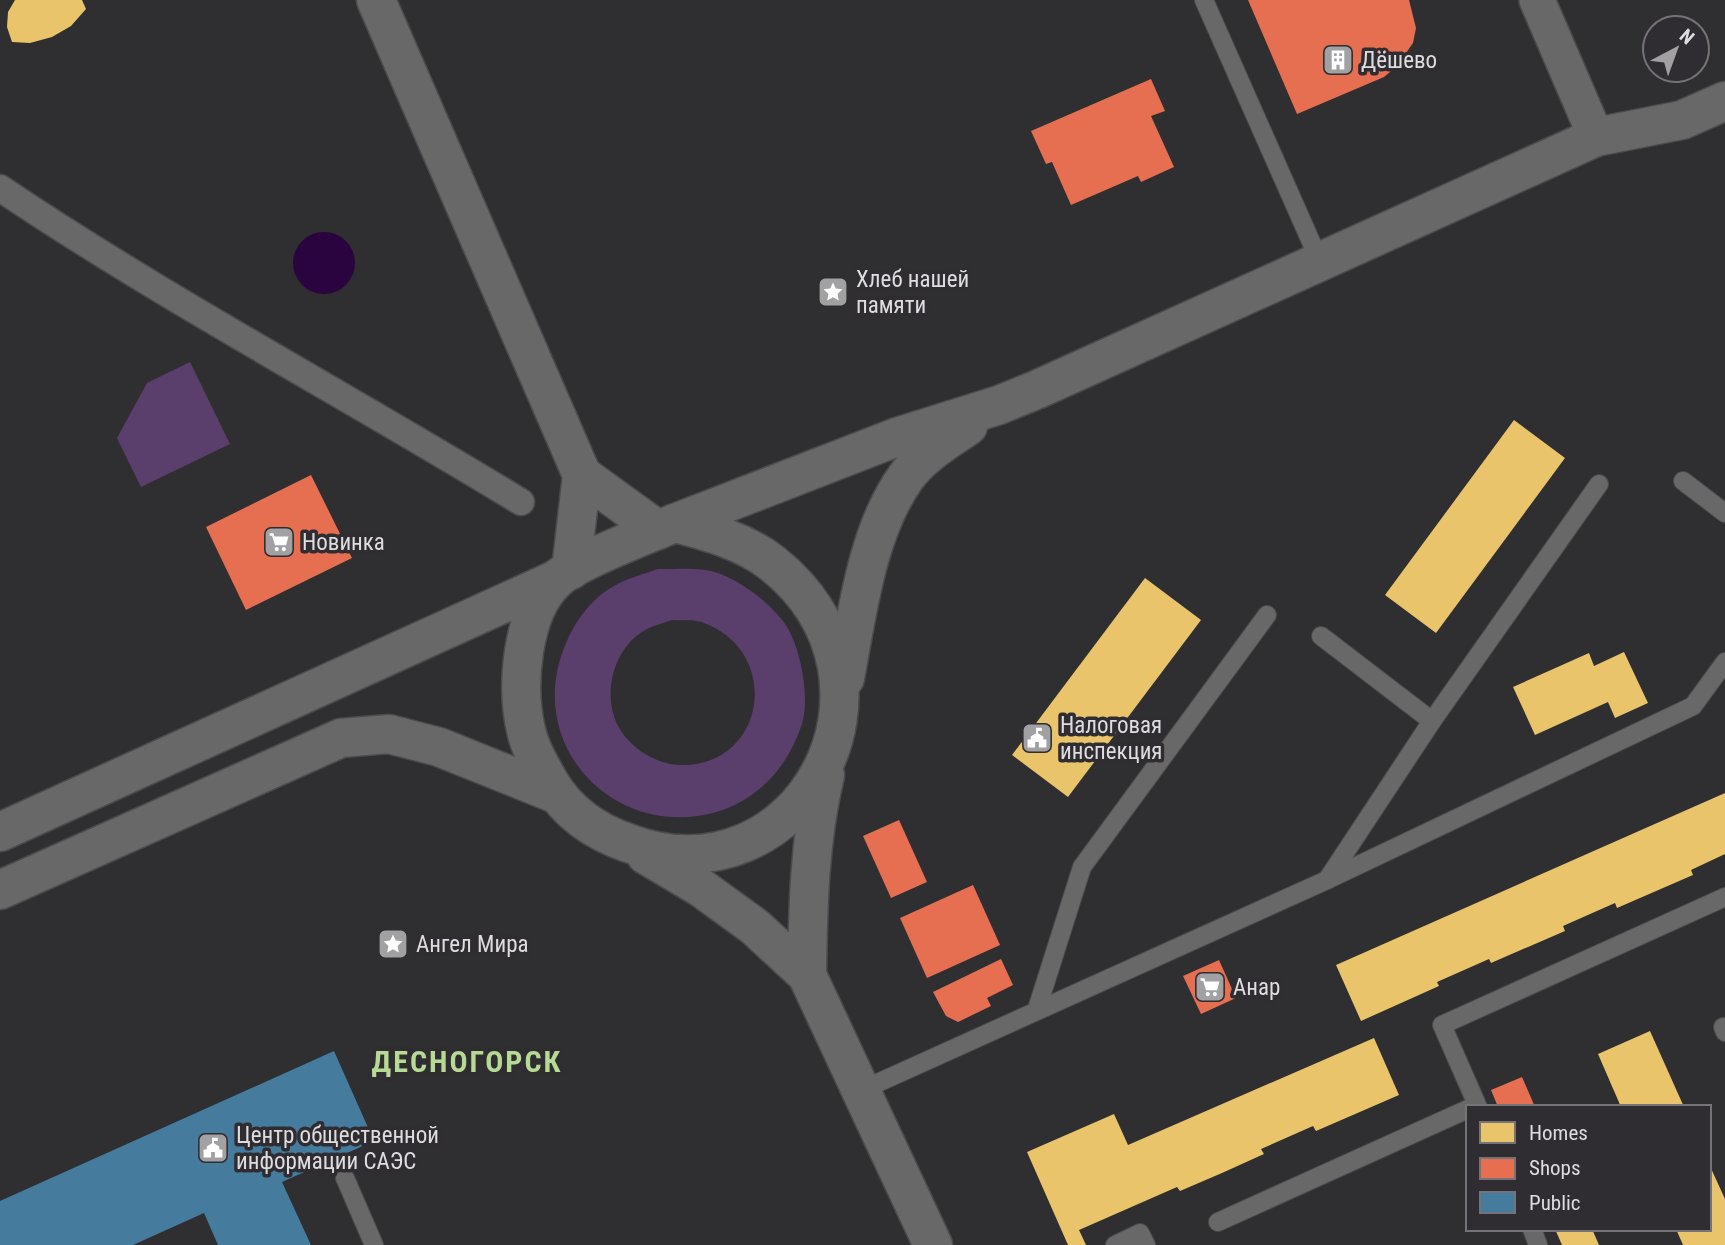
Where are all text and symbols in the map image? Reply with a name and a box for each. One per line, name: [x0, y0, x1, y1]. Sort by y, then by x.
north arrow: [1641, 14, 1711, 84]
text: N: [1675, 24, 1699, 49]
building icon: Дёшево: [1321, 43, 1355, 77]
place label: Дёшево: [1361, 47, 1437, 74]
place label: Хлеб нашей памяти: [856, 266, 969, 319]
place icon: Хлеб нашей памяти: [816, 275, 850, 309]
supermarket icon: Новинка: [262, 525, 296, 559]
place label: Новинка: [302, 529, 385, 556]
place label: Налоговая инспекция: [1060, 712, 1162, 765]
public building icon: Налоговая инспекция: [1020, 721, 1054, 755]
place icon: Ангел Мира: [376, 927, 410, 961]
place label: Ангел Мира: [416, 931, 529, 958]
supermarket icon: Анар: [1193, 970, 1227, 1004]
place label: Анар: [1233, 974, 1280, 1001]
district label: ДЕСНОГОРСК: [372, 1044, 562, 1079]
legend: [1466, 1105, 1711, 1231]
text: Homes: [1529, 1121, 1588, 1145]
place label: Центр общественной информации САЭС: [236, 1122, 439, 1175]
public building icon: Центр общественной информации САЭС: [196, 1131, 230, 1165]
text: Shops: [1529, 1156, 1581, 1180]
text: Public: [1529, 1191, 1581, 1215]

